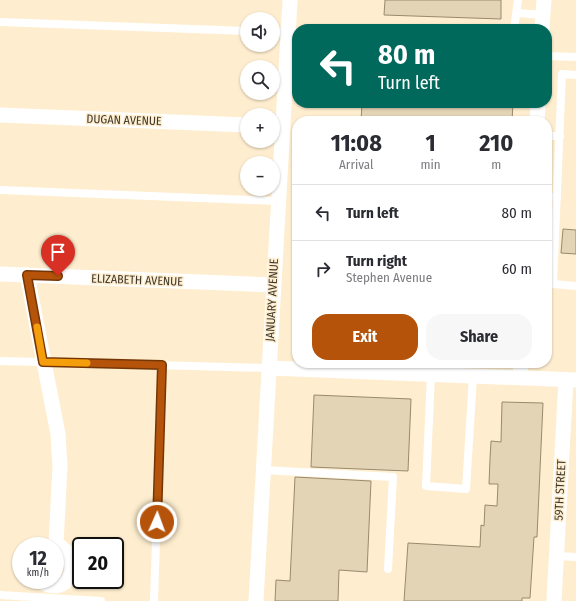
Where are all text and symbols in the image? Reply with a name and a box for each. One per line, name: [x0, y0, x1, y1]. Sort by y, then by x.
map controls: [240, 12, 280, 196]
button: sound: [240, 12, 280, 52]
text: 80 m: [378, 38, 435, 71]
icon: left: [312, 40, 364, 92]
button: search: [240, 60, 280, 100]
text: Turn left: [378, 72, 440, 94]
button: +: [240, 108, 280, 148]
street label: DUGAN AVENUE: [86, 112, 162, 128]
text: 11:08: [331, 129, 382, 157]
text: 1: [426, 129, 436, 157]
text: 210: [479, 129, 513, 157]
button: −: [240, 156, 280, 196]
text: Arrival: [339, 157, 374, 172]
text: min: [421, 157, 441, 172]
text: m: [491, 157, 501, 172]
icon: left: [312, 202, 334, 224]
text: Turn left: [346, 204, 399, 222]
text: 80 m: [502, 204, 532, 222]
pin: [41, 235, 75, 276]
icon: arrive: [47, 241, 69, 263]
text: Turn right: [346, 252, 407, 270]
street label: JANUARY AVENUE: [263, 258, 281, 342]
icon: right: [312, 258, 334, 280]
text: 60 m: [502, 260, 532, 278]
text: Stephen Avenue: [346, 270, 432, 285]
street label: ELIZABETH AVENUE: [91, 271, 183, 289]
button: Exit: [312, 314, 418, 360]
button: Share: [426, 314, 532, 360]
street label: 59TH STREET: [551, 459, 569, 521]
position arrow: [136, 501, 178, 543]
speed limit sign: 20: [72, 537, 124, 589]
text: 12: [29, 546, 47, 570]
text: km/h: [27, 567, 49, 579]

